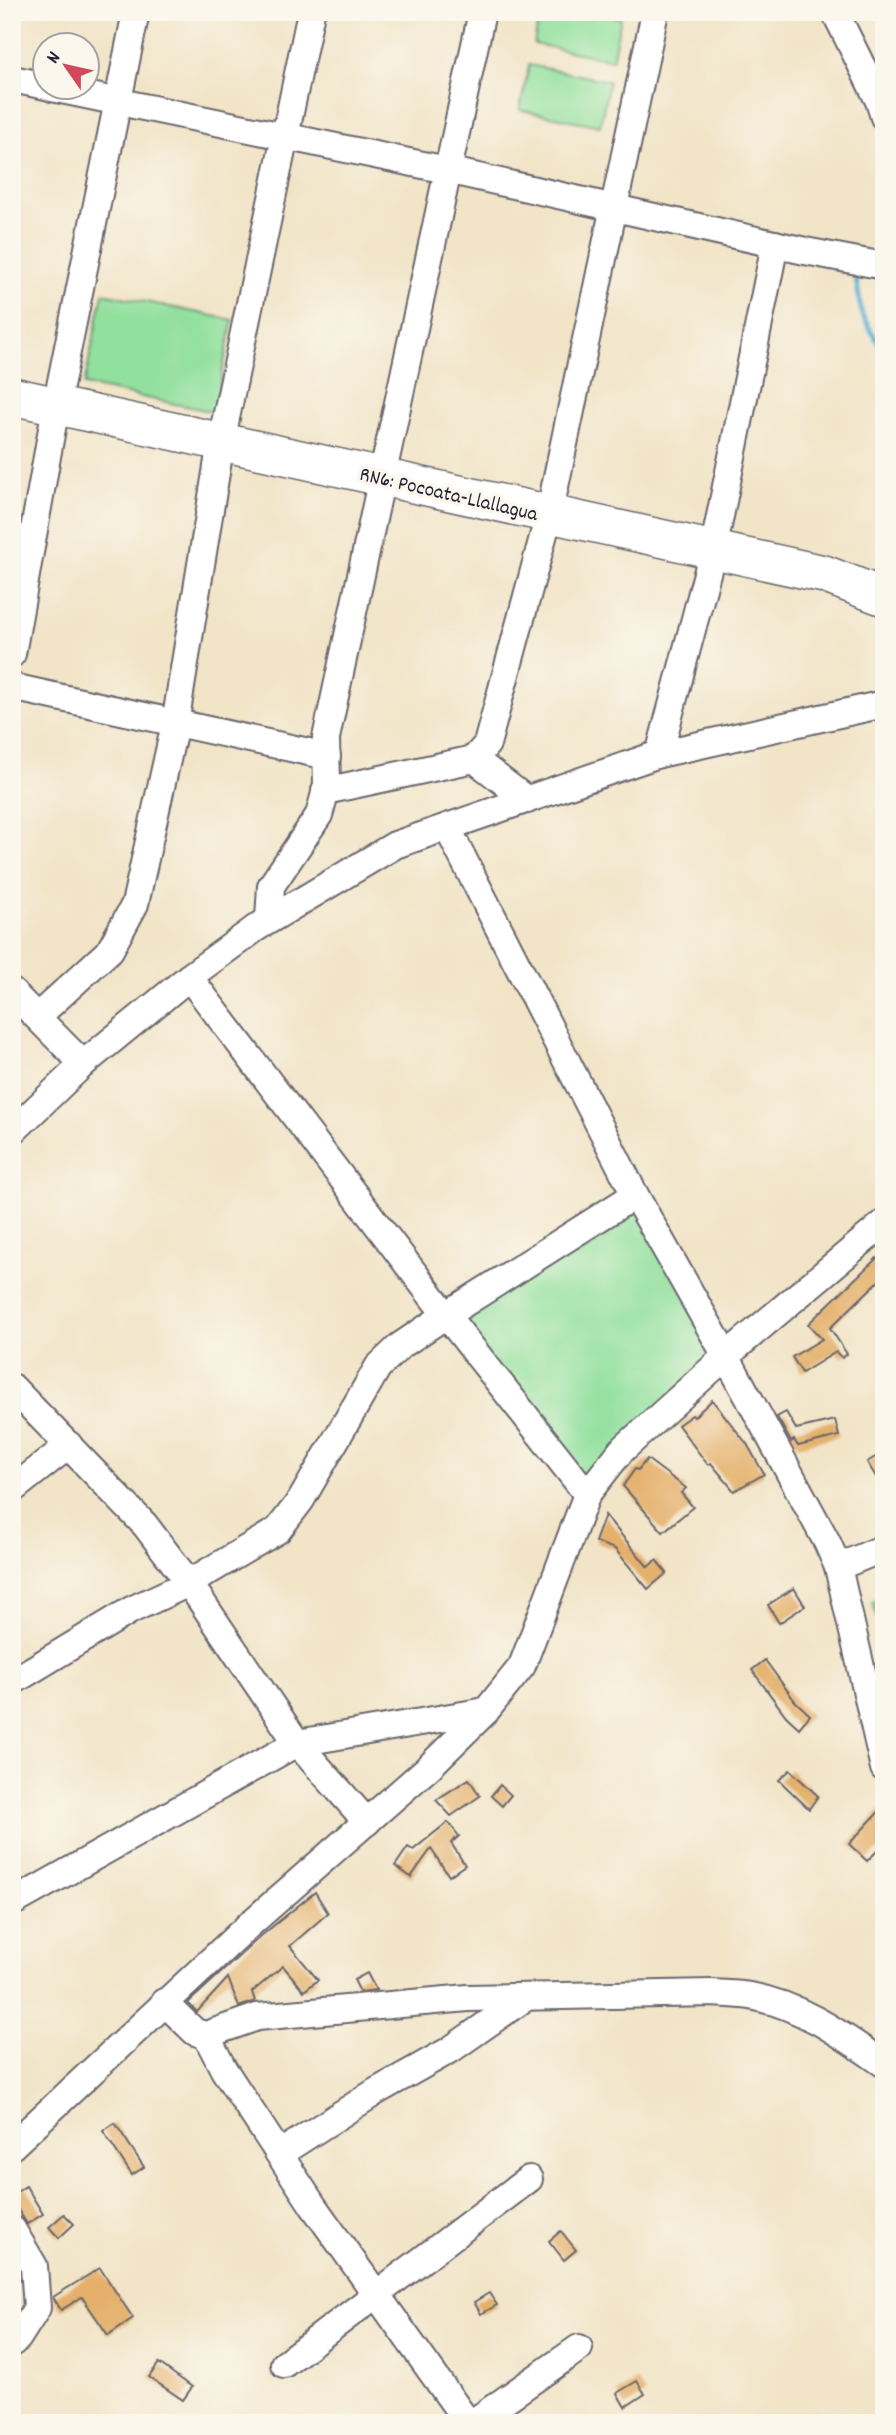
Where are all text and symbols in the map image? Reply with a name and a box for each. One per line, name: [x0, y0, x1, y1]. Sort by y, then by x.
north arrow: [32, 32, 102, 102]
text: N: [41, 47, 69, 70]
street label: RN6: Pocoata-Llallagua: [356, 461, 541, 531]

